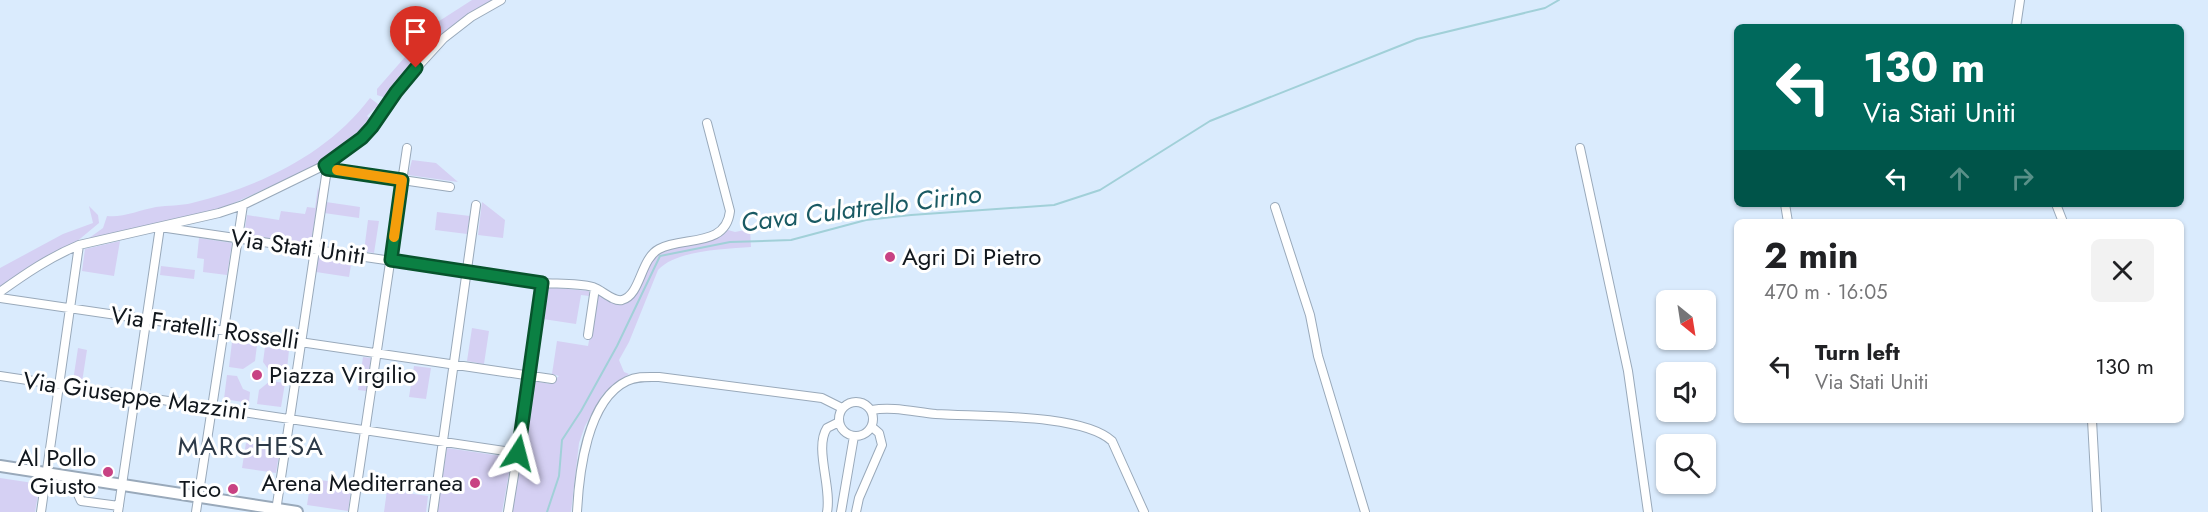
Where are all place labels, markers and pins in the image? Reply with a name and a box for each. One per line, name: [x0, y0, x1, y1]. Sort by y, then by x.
pin: [390, 6, 441, 68]
place label: Agri Di Pietro: [902, 239, 1041, 274]
marker: Agri Di Pietro: [883, 250, 897, 264]
place label: Piazza Virgilio: [269, 357, 416, 392]
marker: Piazza Virgilio: [250, 368, 264, 382]
place label: Al Pollo Giusto: [18, 440, 96, 503]
marker: Al Pollo Giusto: [101, 465, 115, 479]
place label: Arena Mediterranea: [261, 465, 463, 500]
place label: Tico: [179, 471, 221, 506]
marker: Arena Mediterranea: [468, 476, 482, 490]
marker: Tico: [226, 482, 240, 496]

